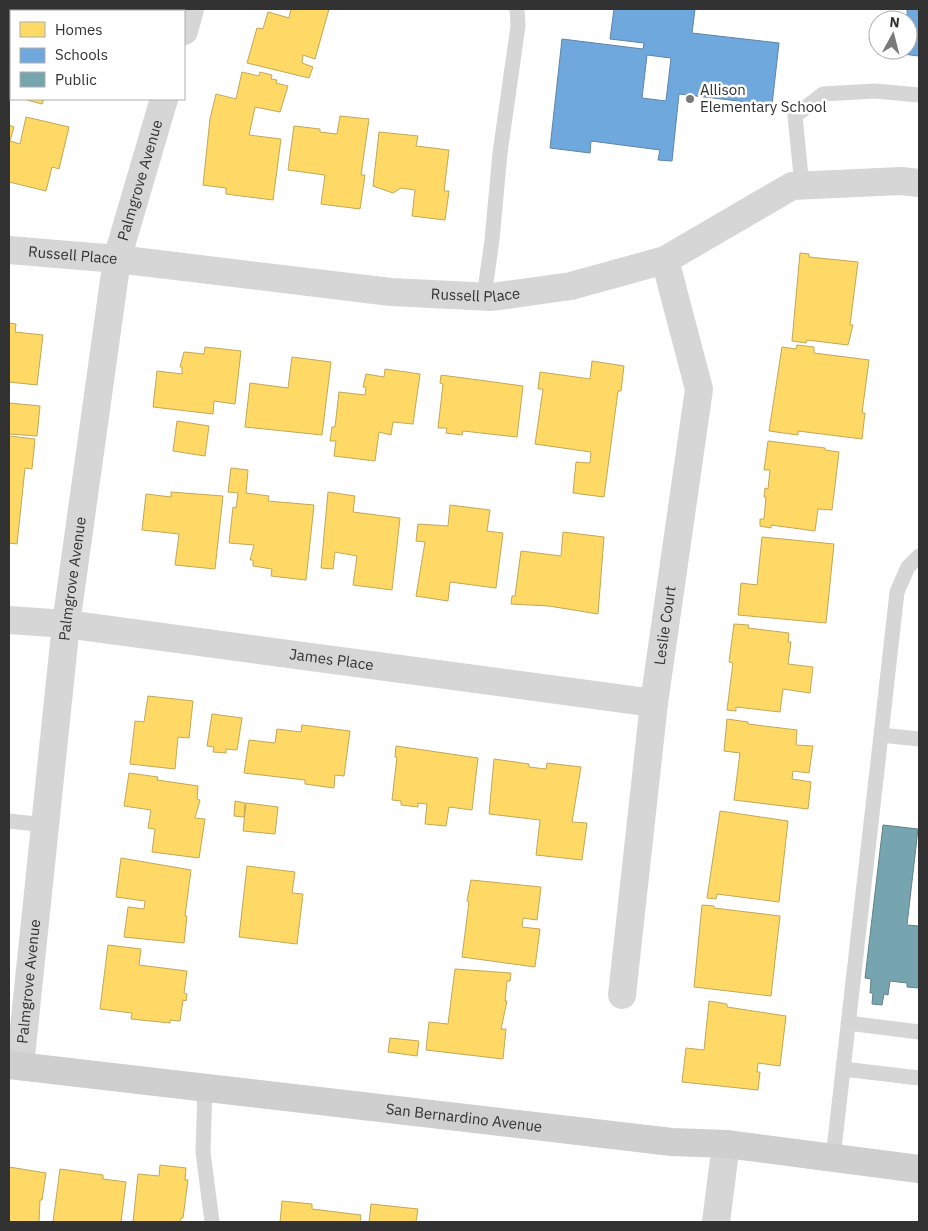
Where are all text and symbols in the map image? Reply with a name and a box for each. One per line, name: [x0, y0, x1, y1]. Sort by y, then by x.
legend: [10, 10, 185, 100]
north arrow: [868, 10, 918, 60]
text: N: [888, 13, 901, 32]
text: Homes: [55, 20, 103, 39]
text: Schools: [55, 45, 108, 64]
text: Public: [55, 70, 97, 89]
place label: Allison Elementary School: [700, 80, 827, 116]
marker: Allison Elementary School: [684, 93, 696, 105]
street label: Palmgrove Avenue: [113, 117, 166, 243]
street label: Russell Place: [27, 242, 118, 268]
street label: Russell Place: [430, 283, 521, 306]
street label: Palmgrove Avenue: [54, 516, 90, 642]
street label: Leslie Court: [650, 585, 680, 666]
street label: James Place: [288, 644, 375, 674]
street label: Palmgrove Avenue: [12, 918, 44, 1045]
street label: San Bernardino Avenue: [385, 1099, 543, 1136]

